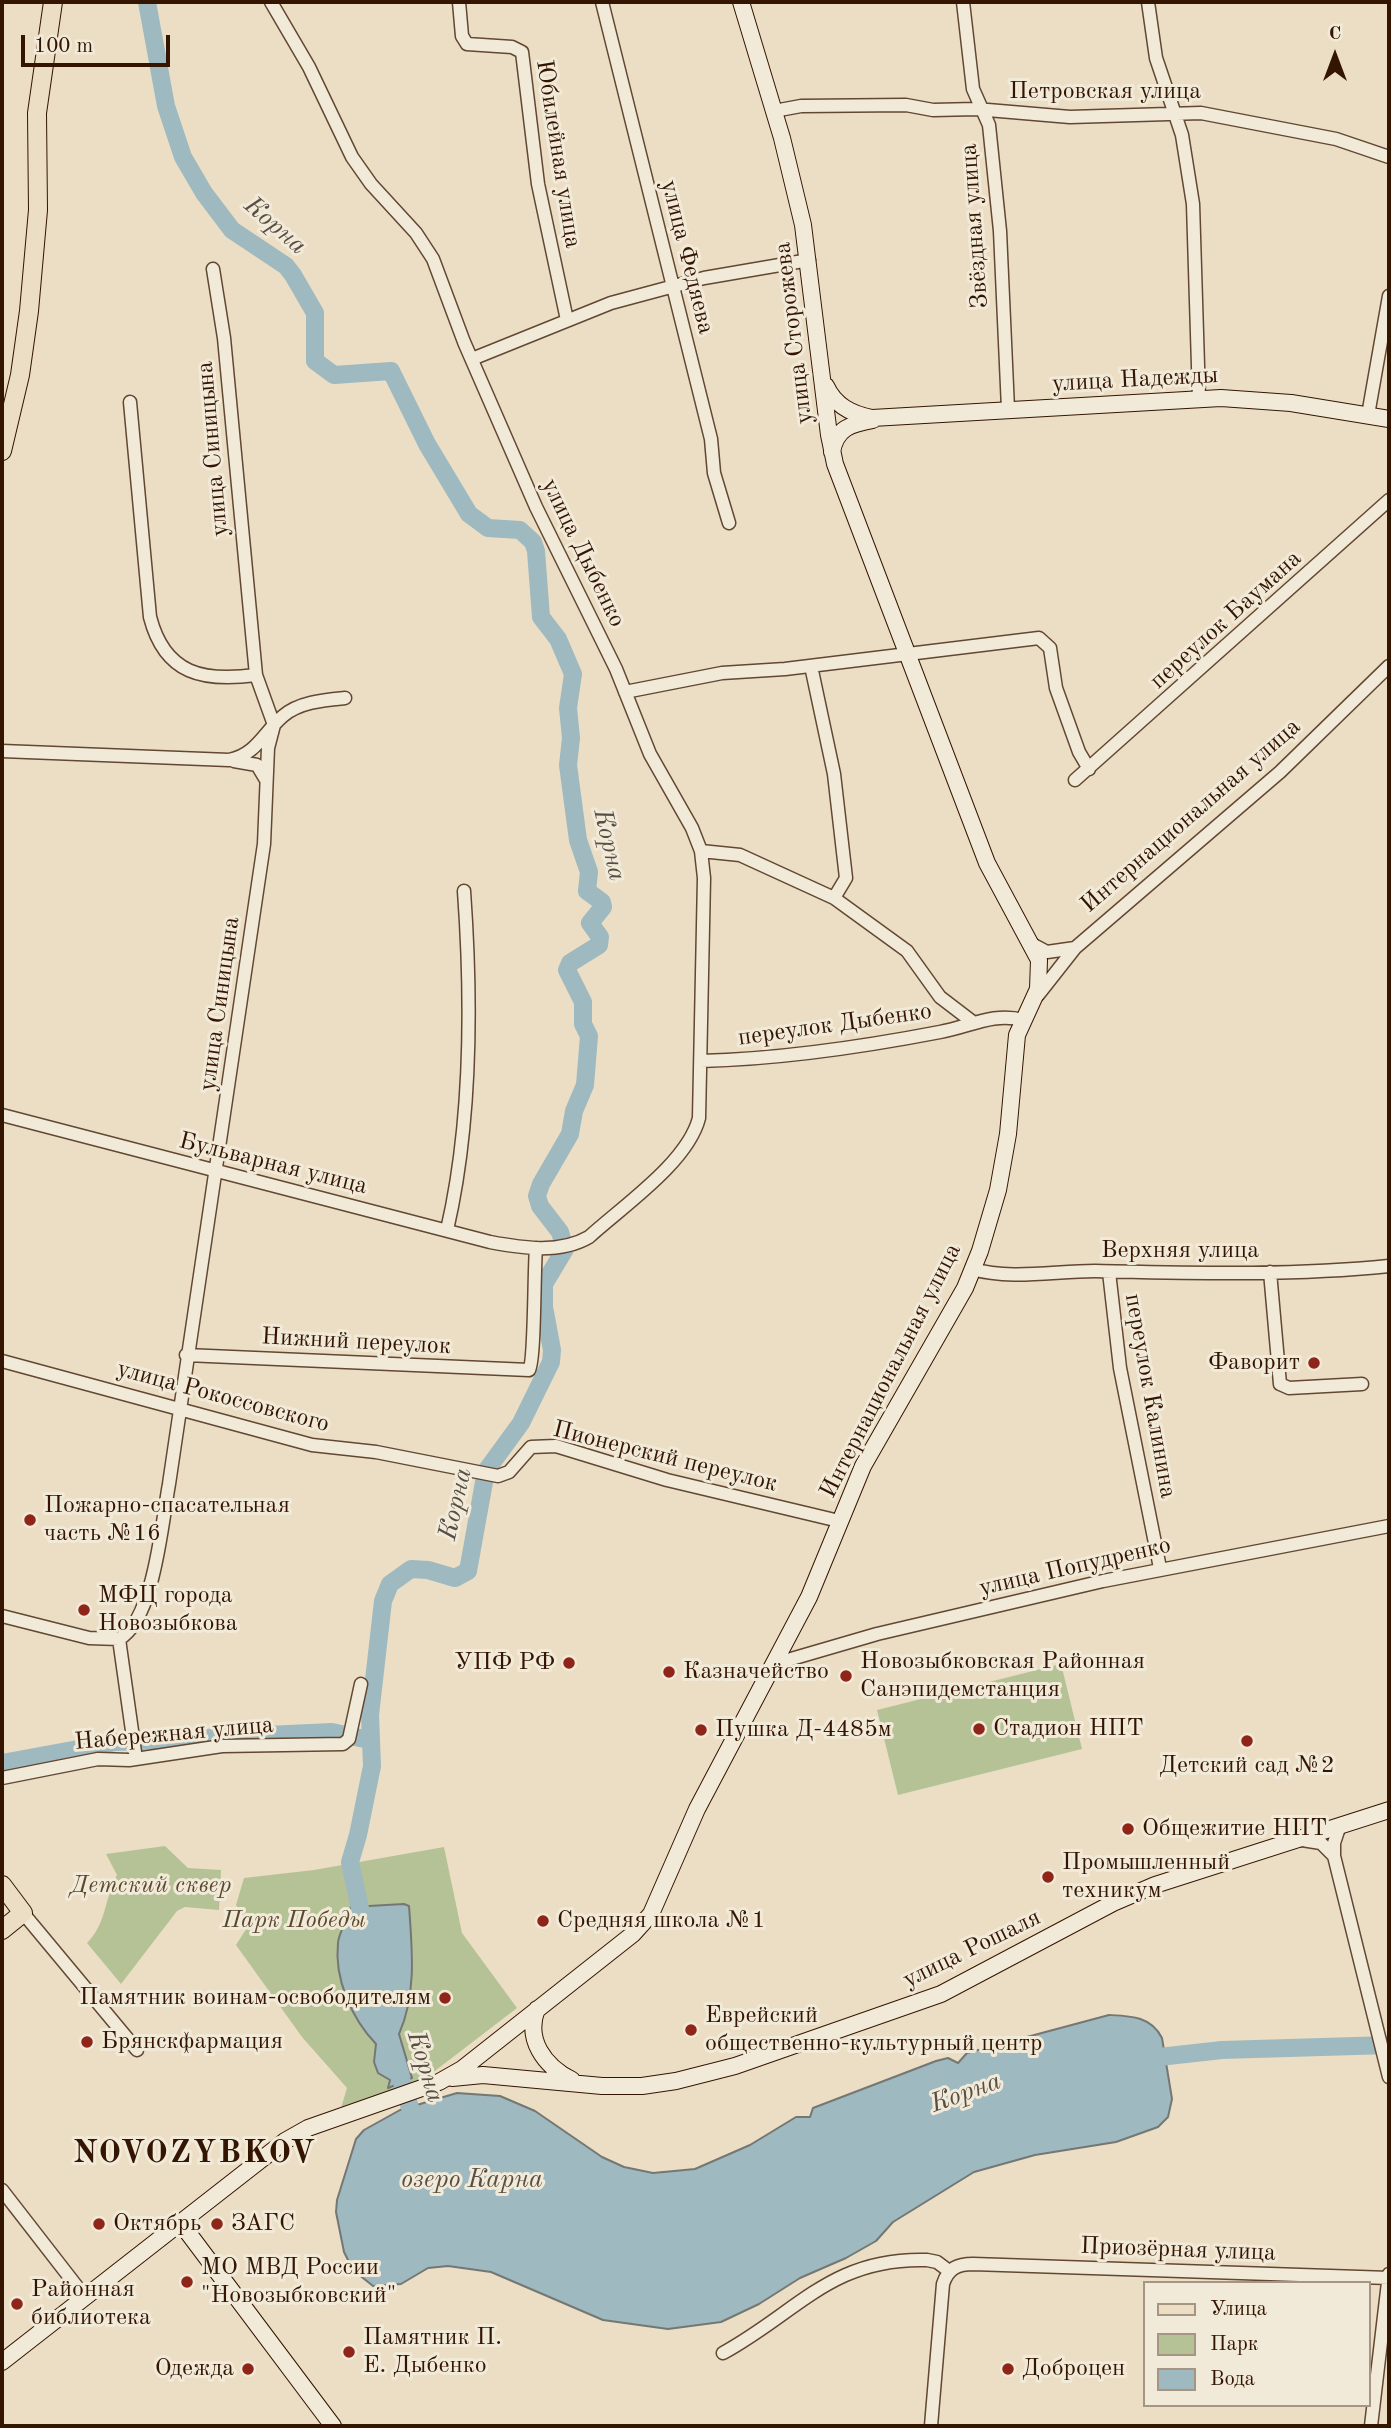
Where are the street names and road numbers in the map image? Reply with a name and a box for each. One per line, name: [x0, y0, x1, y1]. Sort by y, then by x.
street label: Юбилейная улица: [529, 58, 587, 250]
street label: Петровская улица: [1009, 78, 1201, 106]
street label: Звёздная улица: [955, 143, 995, 309]
street label: улица Федяева: [654, 177, 720, 337]
street label: улица Сторожева: [769, 240, 819, 426]
street label: улица Синицына: [191, 360, 235, 538]
street label: улица Надежды: [1051, 361, 1219, 399]
street label: улица Дыбенко: [535, 474, 631, 632]
street label: переулок Баумана: [1144, 544, 1308, 696]
street label: Интернациональная улица: [1075, 713, 1307, 919]
street label: улица Синицына: [193, 915, 247, 1093]
street label: переулок Дыбенко: [736, 997, 934, 1053]
street label: Бульварная улица: [176, 1127, 370, 1201]
street label: Верхняя улица: [1101, 1237, 1259, 1265]
street label: Интернациональная улица: [814, 1239, 968, 1503]
street label: переулок Калинина: [1118, 1291, 1182, 1501]
street label: Нижний переулок: [260, 1323, 452, 1361]
street label: улица Рокоссовского: [114, 1355, 332, 1439]
street label: Пионерский переулок: [550, 1415, 780, 1499]
street label: улица Попудренко: [976, 1531, 1174, 1603]
street label: Набережная улица: [73, 1711, 275, 1757]
street label: улица Рошаля: [898, 1903, 1046, 1995]
street label: Приозёрная улица: [1080, 2232, 1276, 2268]

